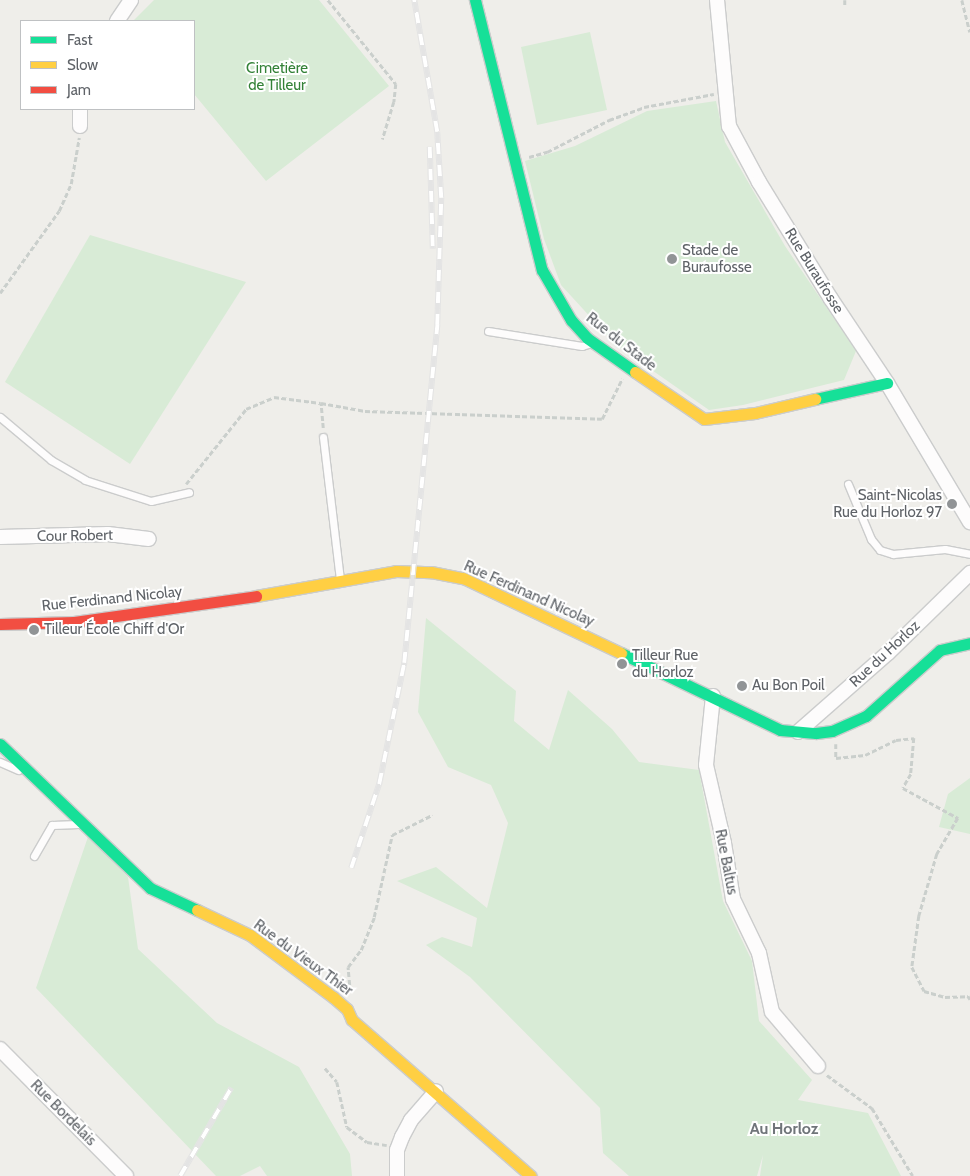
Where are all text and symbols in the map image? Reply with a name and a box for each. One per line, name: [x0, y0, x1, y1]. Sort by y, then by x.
legend: [20, 20, 195, 110]
text: Fast: [67, 31, 92, 49]
text: Slow: [67, 56, 98, 74]
park label: Cimetière de Tilleur: [246, 59, 308, 94]
text: Jam: [67, 81, 91, 99]
street label: Rue Buraufosse: [781, 225, 847, 317]
place label: Stade de Buraufosse: [682, 241, 752, 276]
marker: Stade de Buraufosse: [666, 253, 678, 265]
street label: Rue du Stade: [582, 309, 660, 375]
place label: Saint-Nicolas Rue du Horloz 97: [833, 486, 942, 521]
marker: Saint-Nicolas Rue du Horloz 97: [946, 498, 958, 510]
street label: Cour Robert: [37, 526, 113, 546]
street label: Rue Ferdinand Nicolay: [461, 557, 597, 631]
street label: Rue Ferdinand Nicolay: [41, 583, 183, 615]
street label: Rue du Horloz: [846, 617, 924, 691]
place label: Tilleur École Chiff d'Or: [44, 621, 184, 639]
marker: Tilleur École Chiff d'Or: [28, 624, 40, 636]
place label: Tilleur Rue du Horloz: [632, 646, 698, 681]
marker: Tilleur Rue du Horloz: [616, 658, 628, 670]
place label: Au Bon Poil: [752, 677, 825, 695]
marker: Au Bon Poil: [736, 680, 748, 692]
street label: Rue Baltus: [711, 828, 741, 896]
street label: Rue du Vieux Thier: [250, 916, 356, 1000]
street label: Rue Bordelais: [26, 1076, 100, 1150]
district label: Au Horloz: [750, 1119, 818, 1139]

